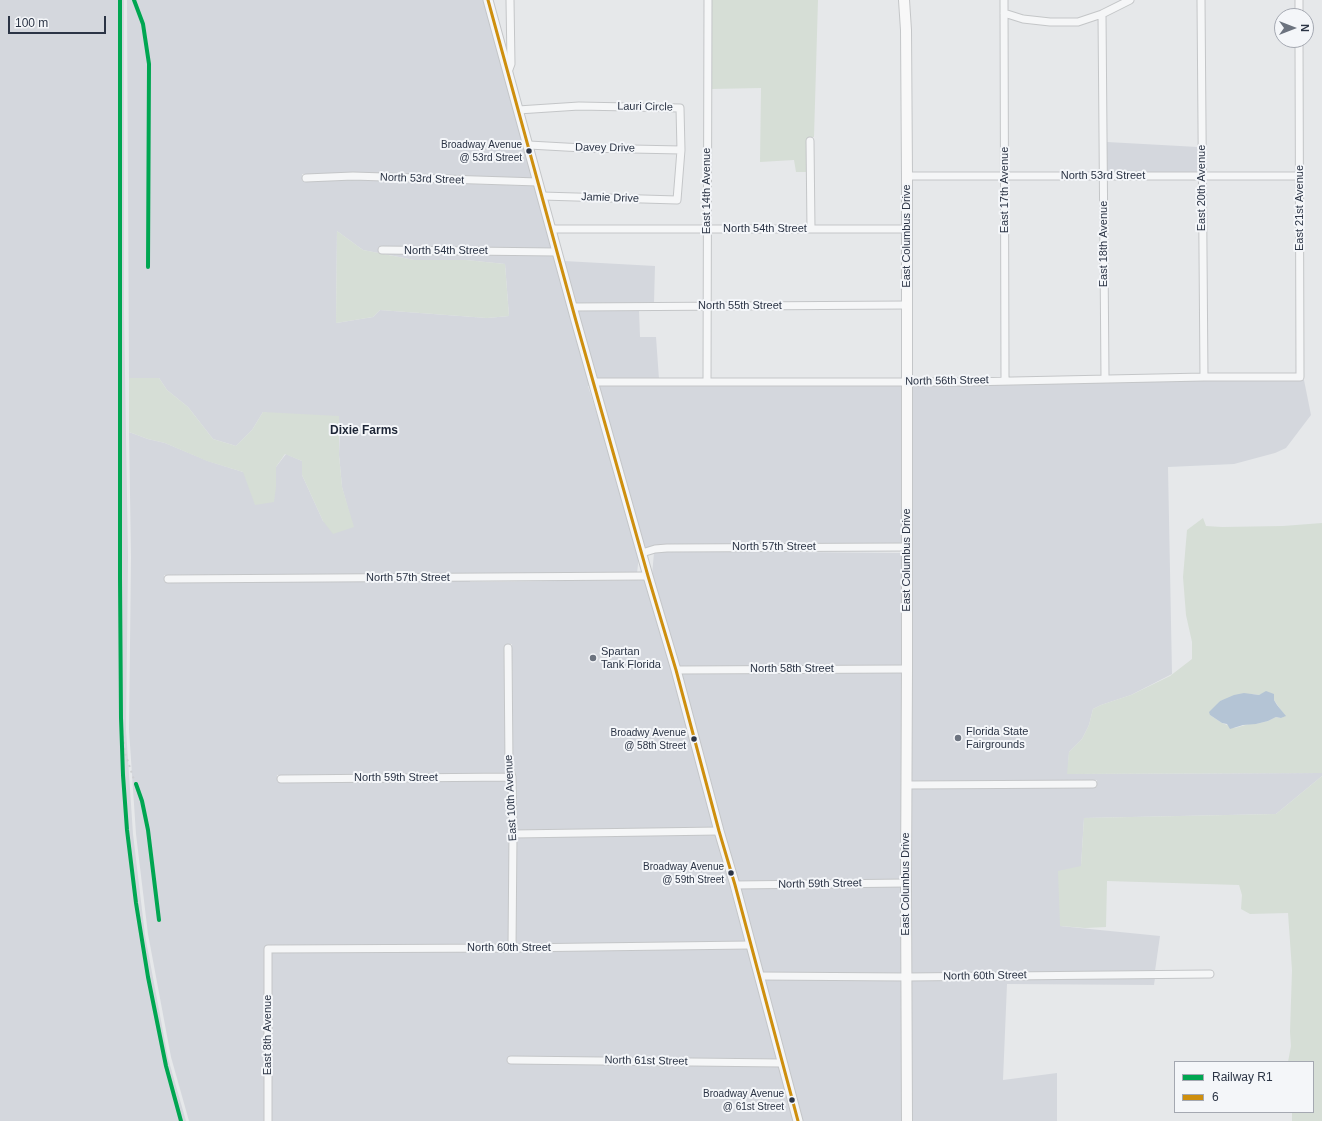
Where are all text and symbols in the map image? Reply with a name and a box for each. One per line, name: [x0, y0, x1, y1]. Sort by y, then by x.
scale bar: [10, 8, 108, 34]
north arrow: [1274, 8, 1314, 48]
text: 100 m: [15, 16, 48, 30]
text: N: [1299, 24, 1311, 32]
street label: Lauri Circle: [617, 100, 673, 114]
place label: Broadway Avenue @ 53rd Street: [441, 139, 522, 162]
street label: Davey Drive: [575, 141, 635, 155]
street label: East 20th Avenue: [1195, 145, 1209, 231]
marker: Broadway Avenue @ 53rd Street: [524, 146, 534, 156]
street label: East 17th Avenue: [998, 147, 1012, 233]
street label: East 14th Avenue: [700, 148, 714, 234]
street label: East 21st Avenue: [1293, 165, 1307, 251]
street label: North 53rd Street: [1061, 169, 1145, 183]
street label: North 53rd Street: [380, 171, 464, 187]
street label: East Columbus Drive: [900, 184, 914, 288]
street label: Jamie Drive: [581, 190, 639, 206]
street label: East 18th Avenue: [1097, 201, 1111, 287]
street label: North 54th Street: [723, 222, 807, 236]
street label: North 54th Street: [404, 244, 488, 258]
street label: North 55th Street: [698, 299, 782, 313]
street label: North 56th Street: [905, 374, 989, 388]
district label: Dixie Farms: [330, 424, 398, 438]
street label: East Columbus Drive: [900, 508, 914, 612]
street label: North 57th Street: [732, 540, 816, 554]
street label: North 57th Street: [366, 571, 450, 585]
place label: Spartan Tank Florida: [601, 645, 661, 671]
marker: Spartan Tank Florida: [588, 653, 598, 663]
street label: North 58th Street: [750, 662, 834, 676]
place label: Florida State Fairgrounds: [966, 725, 1028, 751]
place label: Broadwy Avenue @ 58th Street: [611, 727, 686, 750]
marker: Florida State Fairgrounds: [953, 733, 963, 743]
marker: Broadwy Avenue @ 58th Street: [689, 734, 699, 744]
street label: East 10th Avenue: [502, 754, 520, 842]
street label: North 59th Street: [354, 771, 438, 785]
street label: East Columbus Drive: [899, 832, 913, 936]
place label: Broadway Avenue @ 59th Street: [643, 861, 724, 884]
marker: Broadway Avenue @ 59th Street: [726, 868, 736, 878]
street label: North 59th Street: [778, 877, 862, 891]
street label: North 60th Street: [467, 941, 551, 955]
street label: North 60th Street: [943, 969, 1027, 983]
street label: East 8th Avenue: [261, 995, 275, 1075]
street label: North 61st Street: [604, 1054, 688, 1068]
legend: [1174, 1061, 1314, 1113]
text: Railway R1: [1212, 1070, 1273, 1084]
place label: Broadway Avenue @ 61st Street: [703, 1088, 784, 1112]
text: 6: [1212, 1090, 1219, 1104]
marker: Broadway Avenue @ 61st Street: [787, 1095, 797, 1105]

